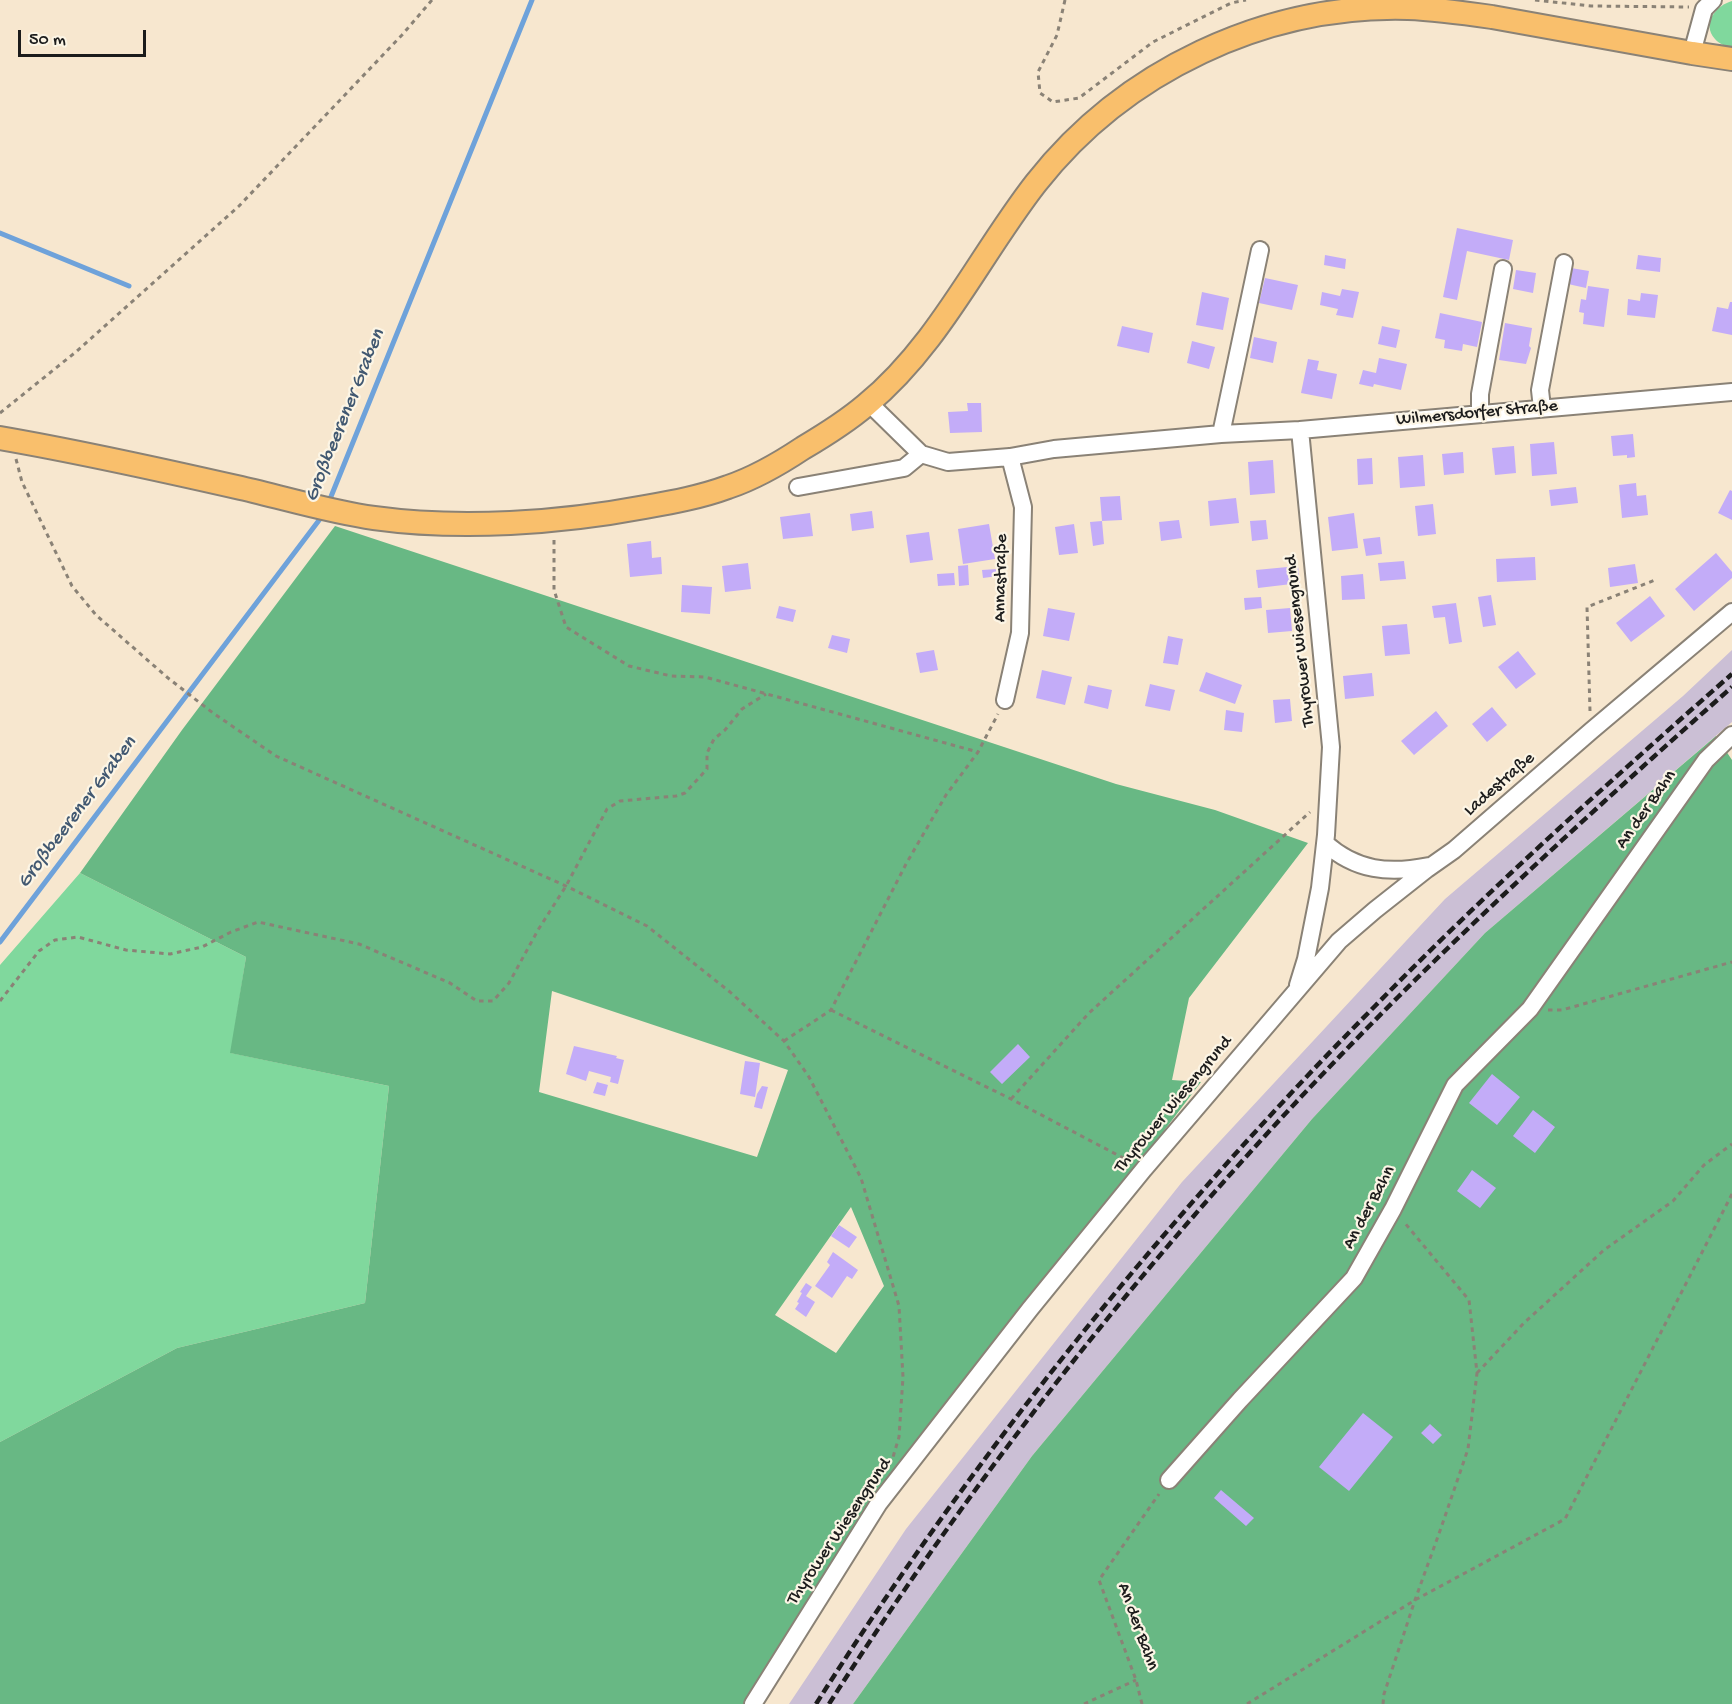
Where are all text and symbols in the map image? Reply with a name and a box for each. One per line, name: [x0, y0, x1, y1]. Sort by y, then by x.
scale bar: [21, 18, 148, 56]
text: 50 m: [29, 30, 66, 51]
water label: Großbeerener Graben: [300, 326, 392, 506]
street label: Wilmersdorfer Straße: [1395, 396, 1559, 432]
street label: Annastraße: [990, 534, 1014, 622]
street label: Thyrower Wiesengrund: [1281, 554, 1321, 728]
water label: Großbeerener Graben: [13, 732, 143, 894]
street label: Ladestraße: [1460, 748, 1540, 822]
street label: An der Bahn: [1612, 766, 1682, 854]
street label: Thyrower Wiesengrund: [1110, 1032, 1238, 1178]
street label: An der Bahn: [1339, 1163, 1401, 1253]
street label: Thyrower Wiesengrund: [783, 1455, 897, 1609]
street label: An der Bahn: [1111, 1580, 1163, 1674]

